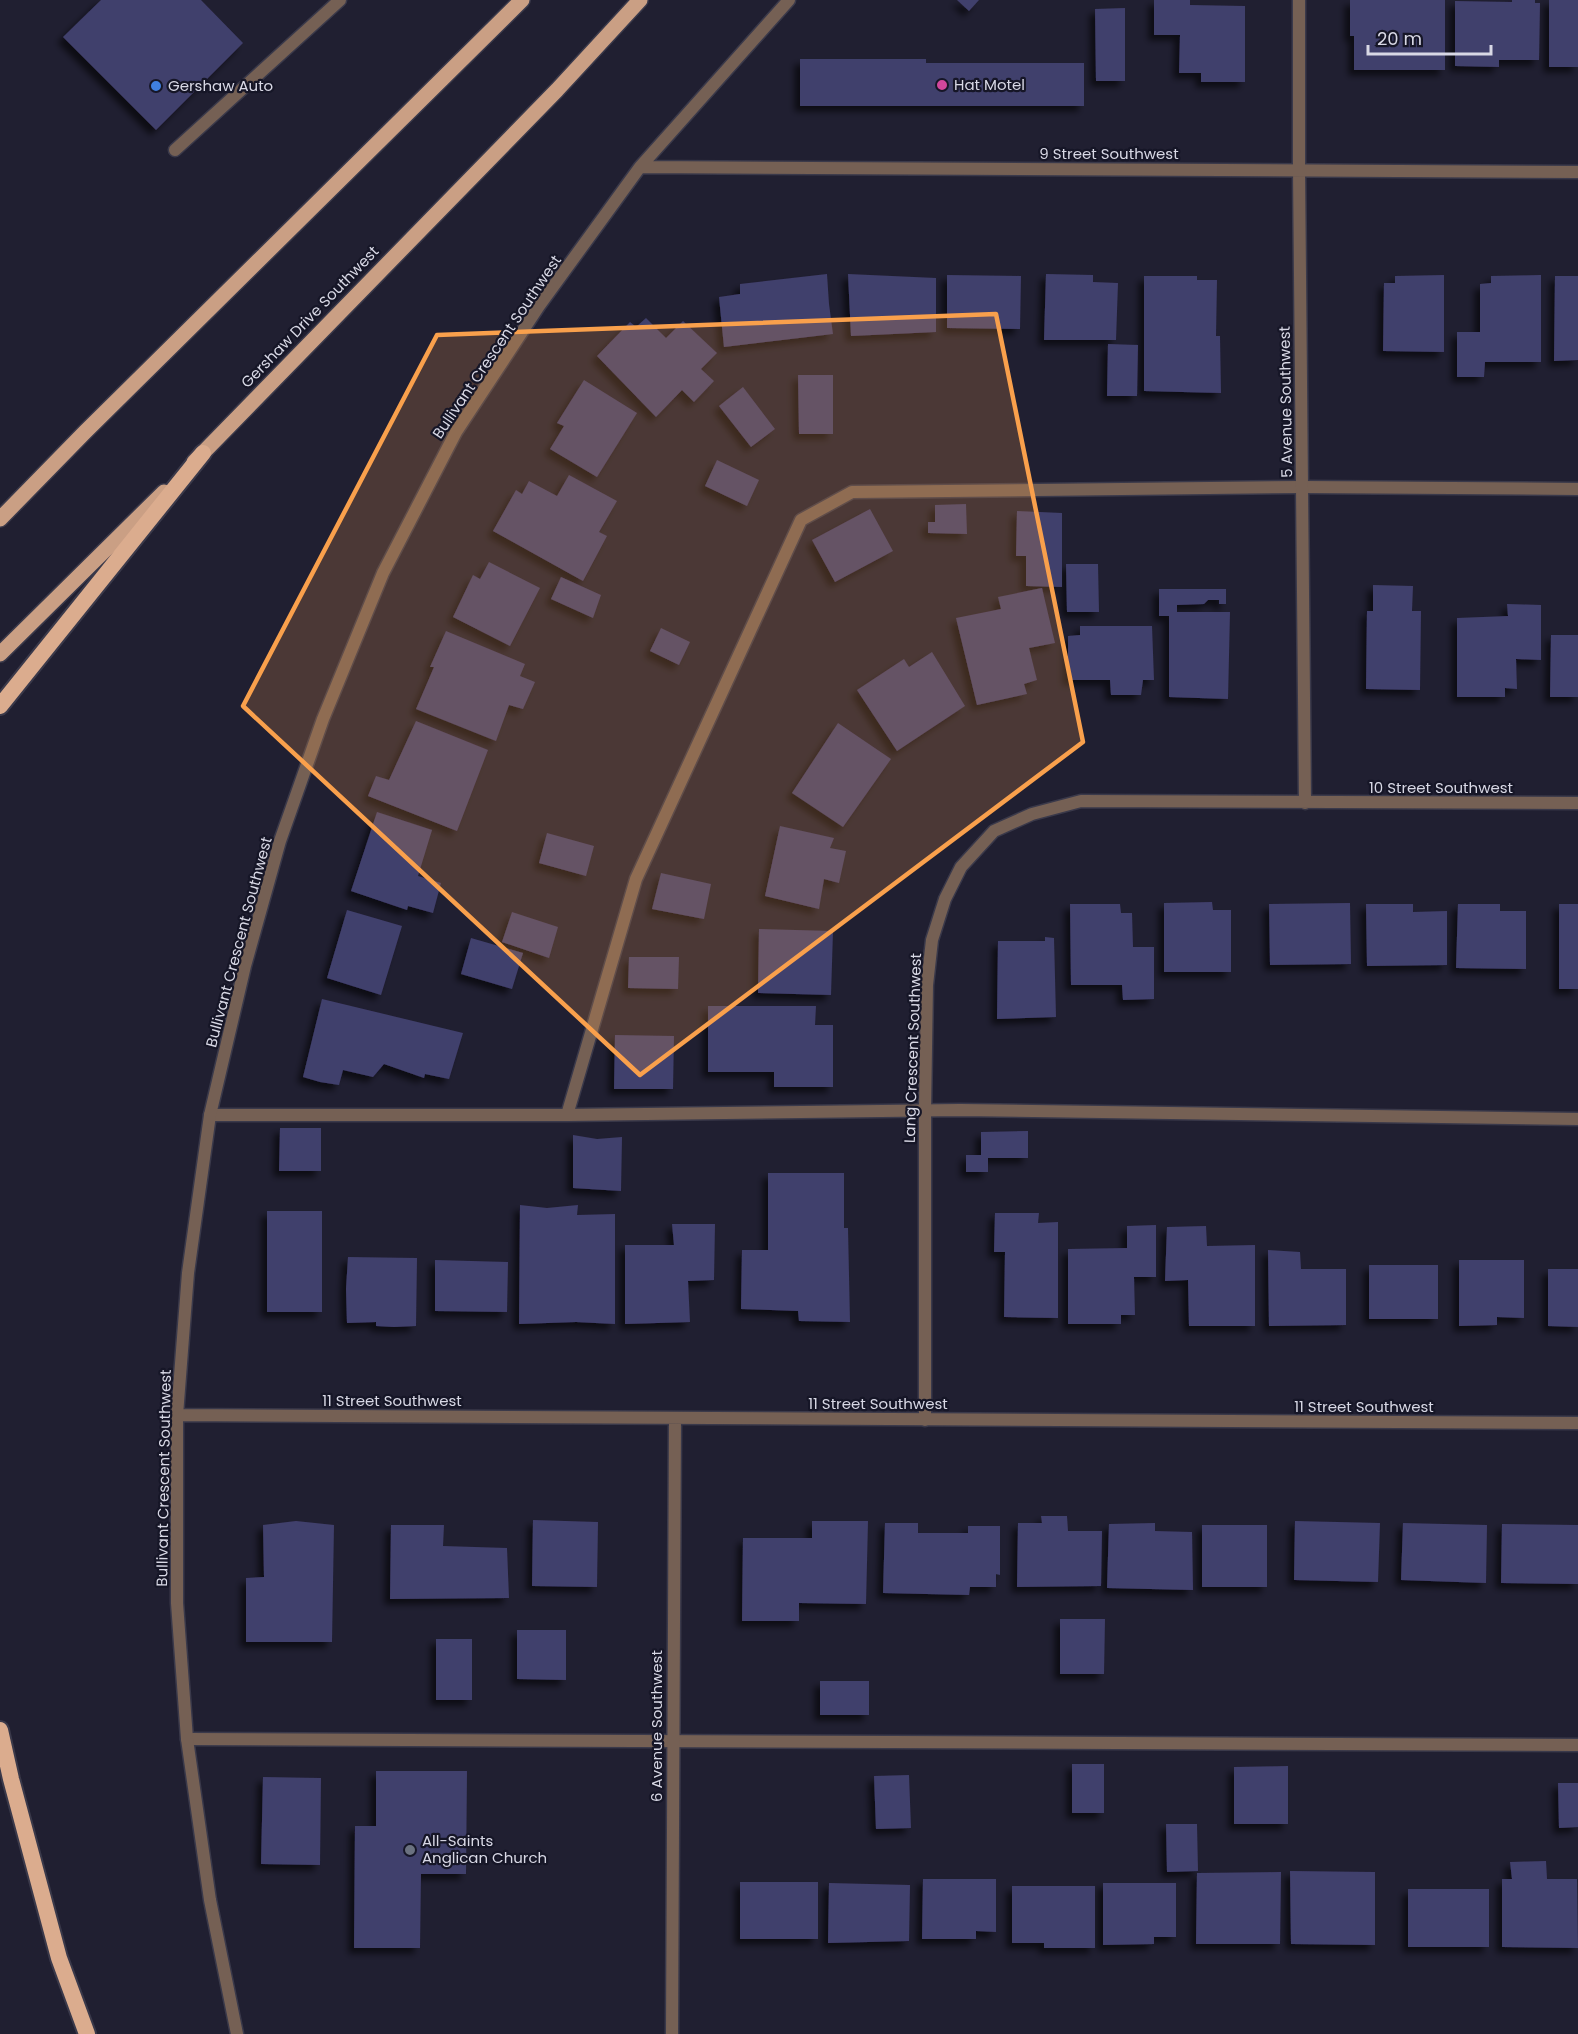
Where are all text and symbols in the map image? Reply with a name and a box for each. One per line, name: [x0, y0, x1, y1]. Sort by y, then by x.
scale bar: [1368, 18, 1491, 56]
text: 20 m: [1377, 26, 1422, 51]
place label: Hat Motel: [954, 74, 1025, 95]
place label: Gershaw Auto: [168, 75, 273, 96]
marker: Hat Motel: [935, 78, 949, 92]
marker: Gershaw Auto: [149, 79, 163, 93]
street label: 9 Street Southwest: [1039, 143, 1179, 164]
street label: Gershaw Drive Southwest: [236, 241, 383, 392]
street label: Bullivant Crescent Southwest: [427, 251, 566, 443]
street label: 5 Avenue Southwest: [1274, 326, 1297, 478]
street label: 10 Street Southwest: [1369, 777, 1513, 798]
street label: Bullivant Crescent Southwest: [200, 834, 277, 1049]
street label: Lang Crescent Southwest: [899, 953, 926, 1143]
street label: Bullivant Crescent Southwest: [151, 1369, 176, 1587]
street label: 11 Street Southwest: [322, 1390, 462, 1411]
street label: 11 Street Southwest: [808, 1393, 948, 1414]
street label: 11 Street Southwest: [1294, 1396, 1434, 1417]
street label: 6 Avenue Southwest: [646, 1650, 667, 1802]
place label: All-Saints Anglican Church: [422, 1830, 547, 1868]
marker: All-Saints Anglican Church: [403, 1843, 417, 1857]

